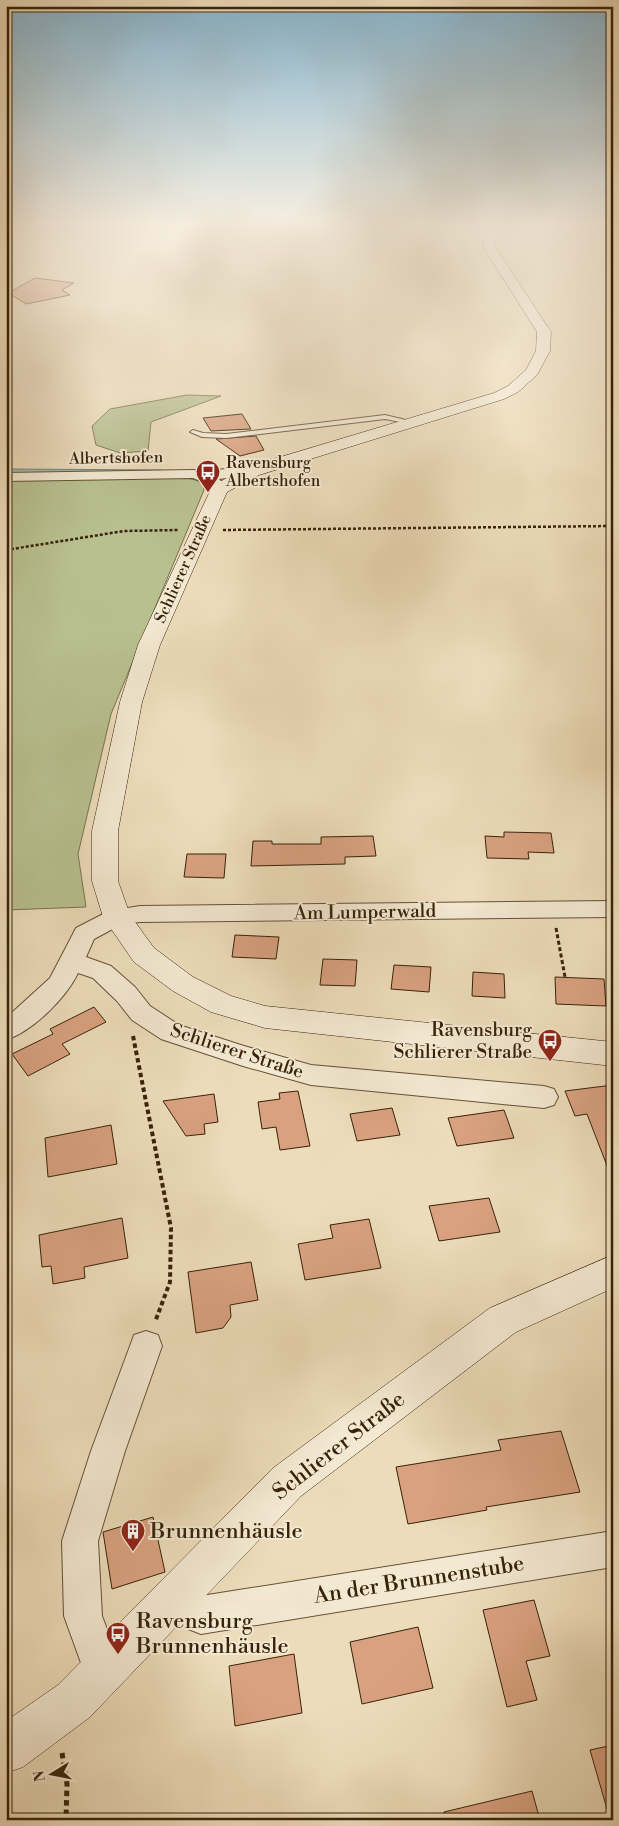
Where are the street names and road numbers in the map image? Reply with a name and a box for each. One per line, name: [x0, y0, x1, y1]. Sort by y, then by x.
street label: Albertshofen: [68, 447, 164, 469]
street label: Schlierer Straße: [150, 512, 216, 626]
street label: Am Lumperwald: [293, 899, 437, 925]
street label: Schlierer Straße: [167, 1018, 307, 1084]
street label: Schlierer Straße: [267, 1386, 411, 1506]
street label: An der Brunnenstube: [311, 1550, 526, 1610]

